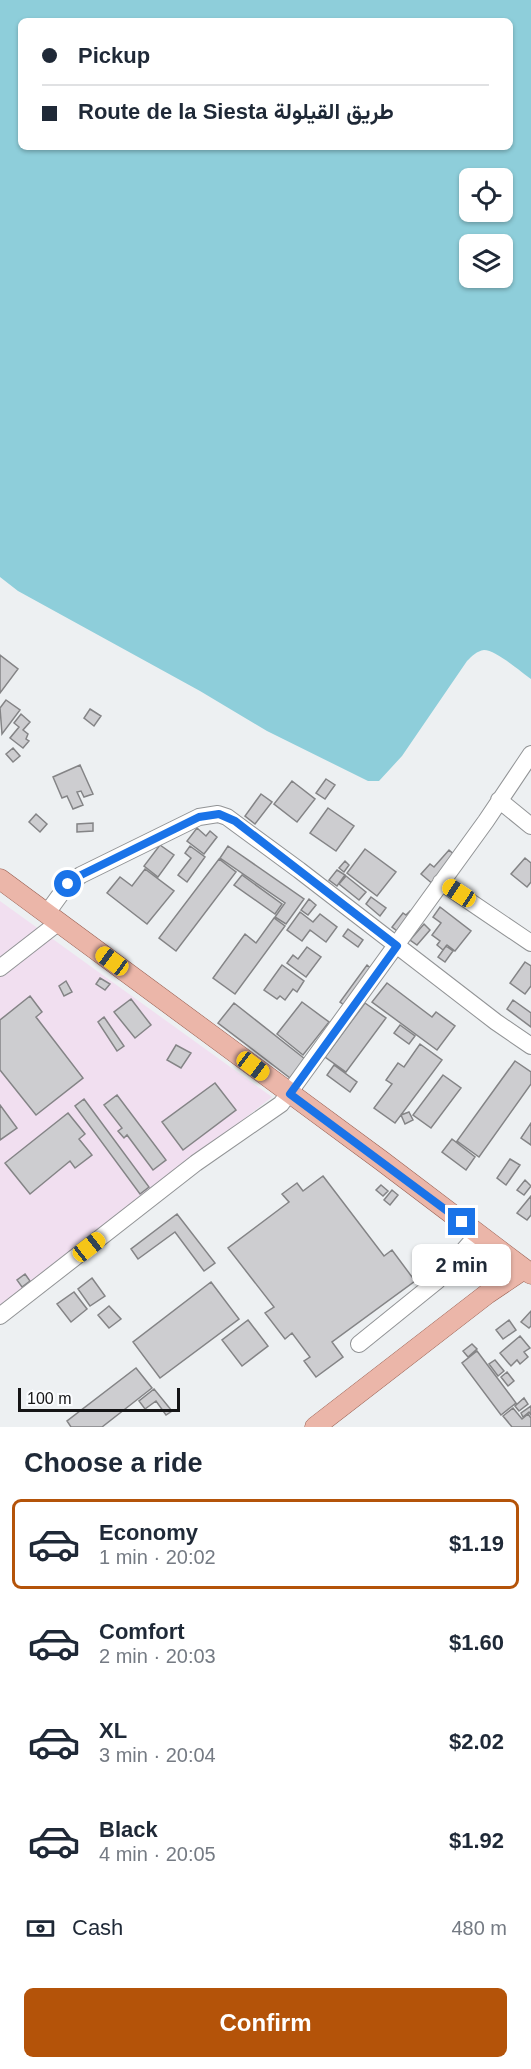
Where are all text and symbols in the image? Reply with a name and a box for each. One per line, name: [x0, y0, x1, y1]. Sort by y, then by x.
text: Pickup: [78, 43, 150, 68]
text: Route de la Siesta طريق القيلولة: [78, 99, 394, 124]
map controls: [459, 168, 513, 288]
button: locate: [459, 168, 513, 222]
button: layers: [459, 234, 513, 288]
route start: [54, 870, 81, 897]
car: [439, 876, 479, 910]
car: [92, 943, 132, 979]
car: [233, 1048, 273, 1084]
route end: [448, 1208, 475, 1235]
car: [69, 1229, 109, 1265]
callout: 2 min: [412, 1243, 512, 1285]
text: 2 min: [435, 1254, 488, 1276]
scale bar: [18, 1385, 180, 1412]
text: 100 m: [27, 1390, 71, 1407]
text: Choose a ride: [24, 1448, 203, 1478]
icon: car: [27, 1517, 81, 1571]
text: Economy: [99, 1520, 198, 1545]
text: $1.19: [449, 1531, 504, 1556]
text: 1 min · 20:02: [99, 1546, 216, 1568]
icon: car: [27, 1616, 81, 1670]
text: Comfort: [99, 1619, 185, 1644]
text: $1.60: [449, 1630, 504, 1655]
text: 2 min · 20:03: [99, 1645, 216, 1667]
icon: car: [27, 1715, 81, 1769]
text: XL: [99, 1718, 127, 1743]
text: $2.02: [449, 1729, 504, 1754]
text: 3 min · 20:04: [99, 1744, 216, 1766]
icon: car: [27, 1814, 81, 1868]
text: Black: [99, 1817, 158, 1842]
text: $1.92: [449, 1828, 504, 1853]
text: 4 min · 20:05: [99, 1843, 216, 1865]
icon: cash: [24, 1912, 57, 1945]
text: Cash: [72, 1915, 123, 1940]
text: 480 m: [451, 1917, 507, 1939]
button: Confirm: [24, 1988, 507, 2057]

